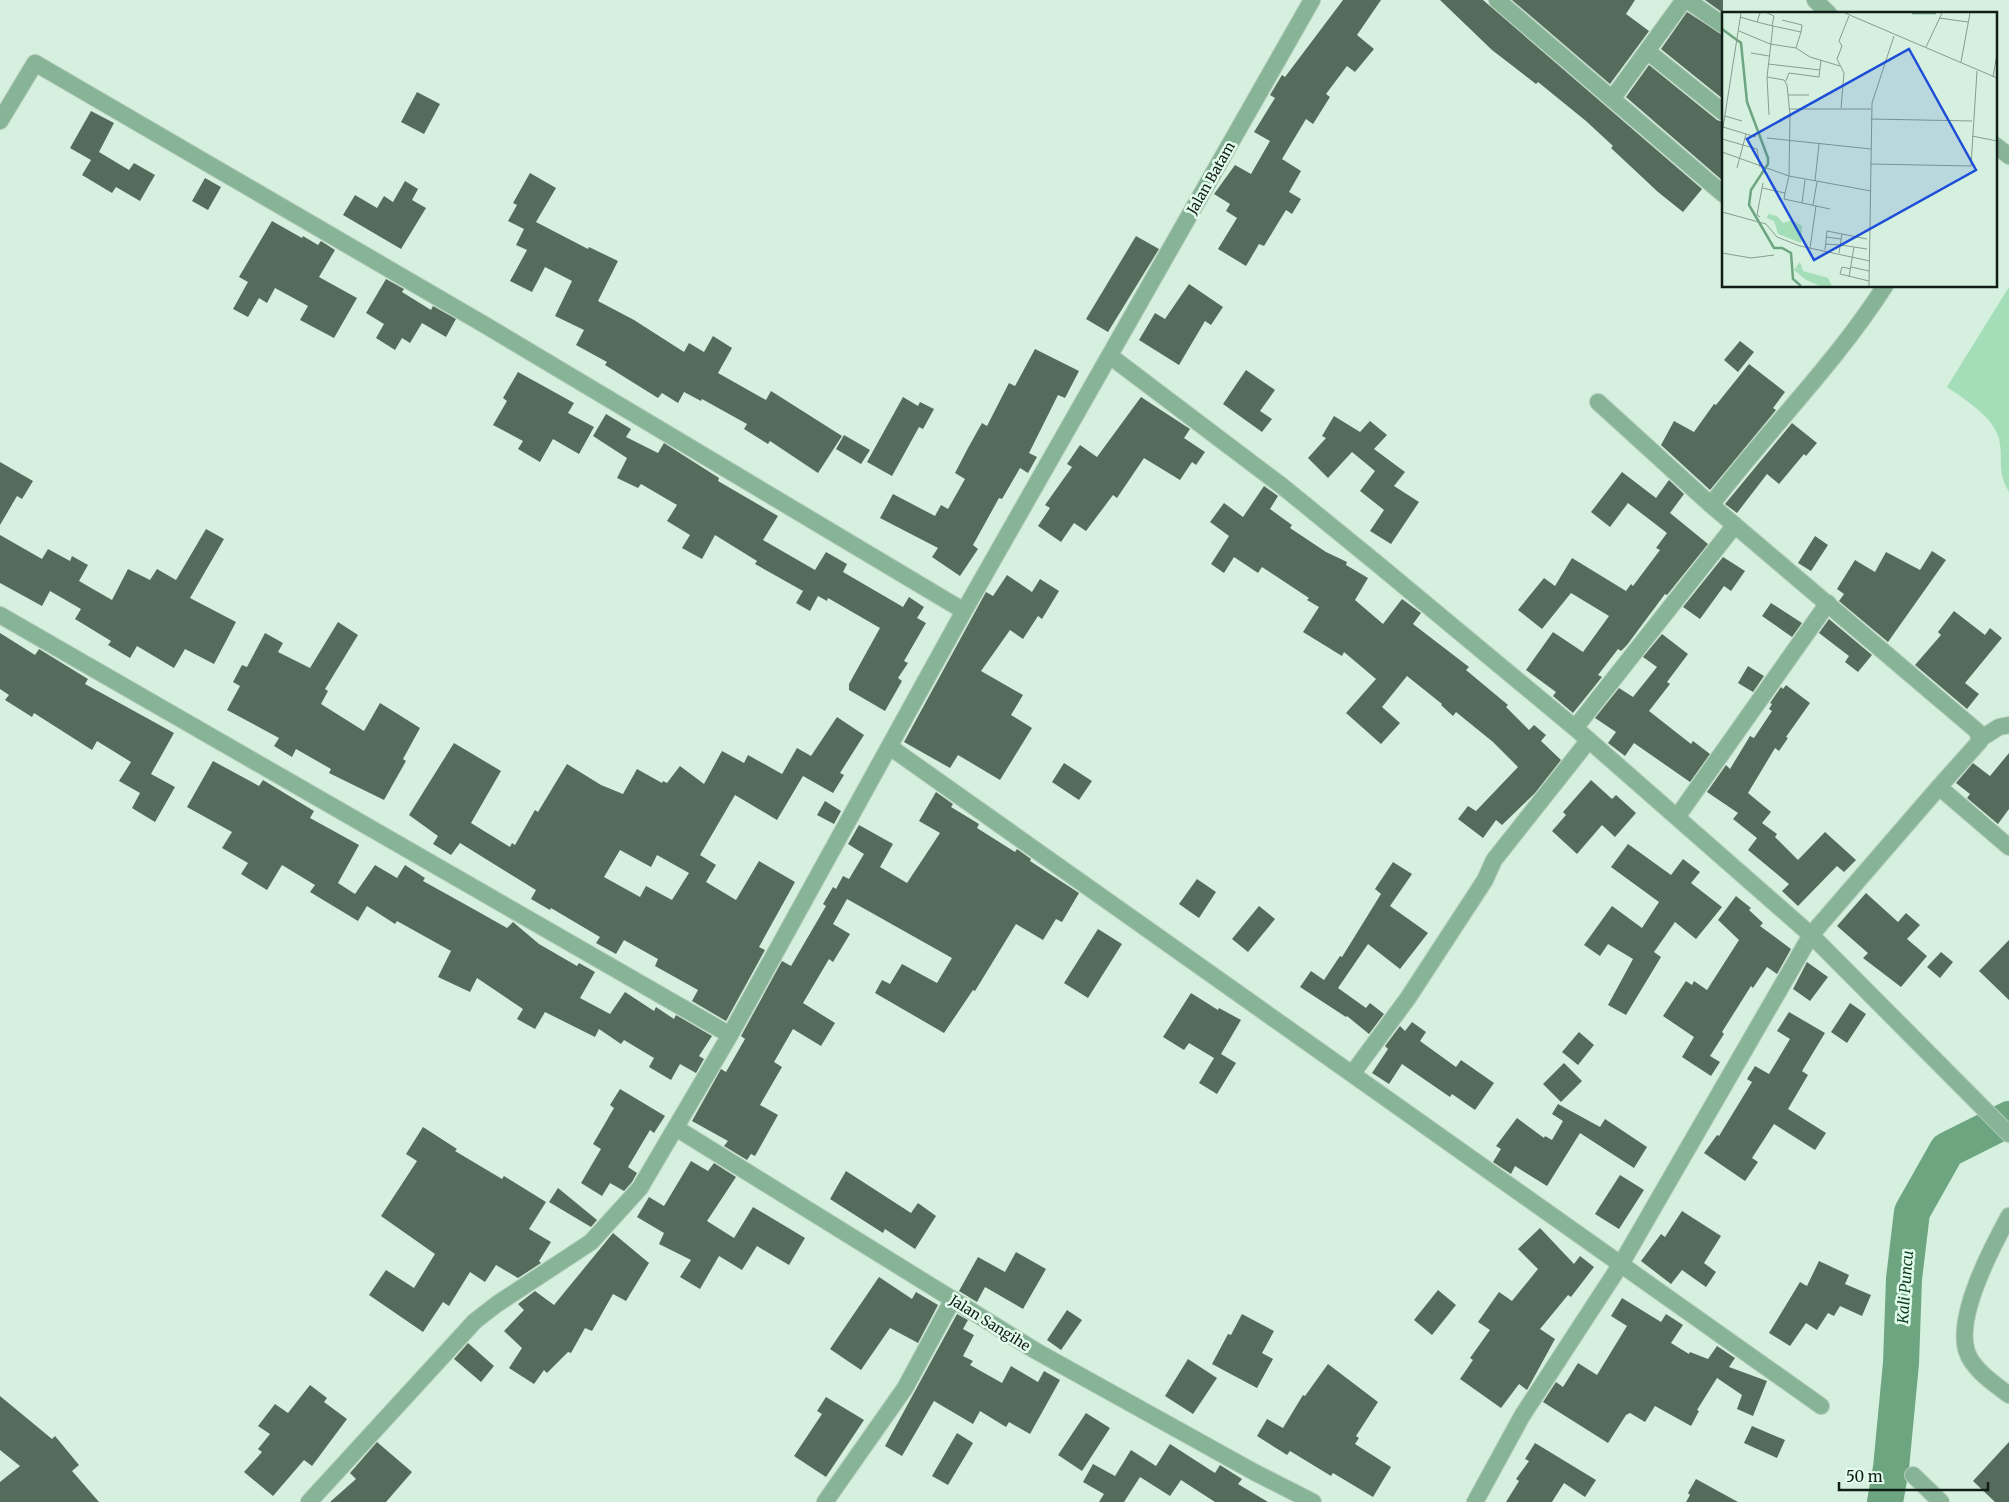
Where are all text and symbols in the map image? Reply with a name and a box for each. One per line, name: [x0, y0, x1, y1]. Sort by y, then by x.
inset map: [1722, 12, 1996, 288]
street label: Jalan Batam: [1182, 138, 1239, 218]
water label: Kali Puncu: [1893, 1250, 1917, 1325]
street label: Jalan Sangihe: [946, 1291, 1034, 1355]
scale bar: [1839, 1460, 1988, 1492]
text: 50 m: [1846, 1467, 1883, 1486]

